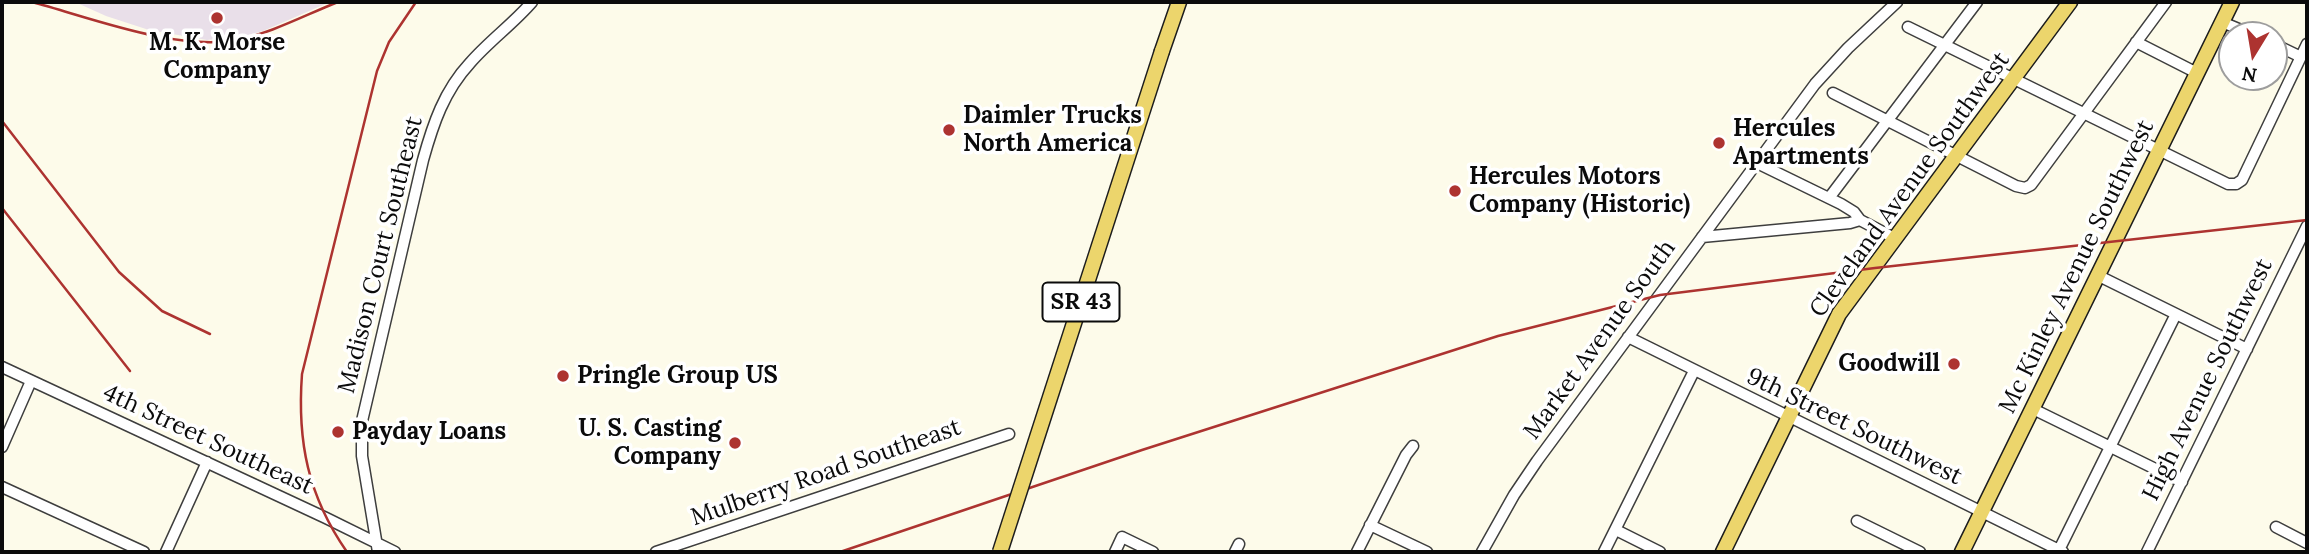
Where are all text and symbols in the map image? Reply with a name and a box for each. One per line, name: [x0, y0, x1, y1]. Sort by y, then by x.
marker: M. K. Morse Company: [209, 10, 225, 26]
north arrow: [2218, 21, 2288, 91]
place label: M. K. Morse Company: [149, 29, 285, 85]
street label: Cleveland Avenue Southwest: [1804, 47, 2016, 323]
text: N: [2240, 61, 2259, 88]
place label: Daimler Trucks North America: [963, 102, 1142, 158]
street label: Madison Court Southeast: [333, 114, 429, 396]
place label: Hercules Apartments: [1733, 115, 1869, 171]
street label: Mc Kinley Avenue Southwest: [1993, 116, 2161, 418]
marker: Daimler Trucks North America: [941, 122, 957, 138]
marker: Hercules Apartments: [1711, 135, 1727, 151]
place label: Hercules Motors Company (Historic): [1469, 163, 1690, 219]
marker: Hercules Motors Company (Historic): [1447, 183, 1463, 199]
street label: Market Avenue South: [1518, 235, 1682, 445]
street label: High Avenue Southwest: [2137, 254, 2279, 506]
road number: SR 43: [1042, 282, 1120, 322]
place label: Goodwill: [1838, 350, 1940, 378]
marker: Goodwill: [1946, 356, 1962, 372]
place label: Pringle Group US: [577, 362, 778, 390]
street label: 9th Street Southwest: [1742, 362, 1966, 492]
marker: Pringle Group US: [555, 368, 571, 384]
street label: 4th Street Southeast: [98, 379, 318, 501]
street label: Mulberry Road Southeast: [687, 413, 965, 533]
place label: U. S. Casting Company: [578, 415, 721, 471]
place label: Payday Loans: [352, 418, 506, 446]
marker: Payday Loans: [330, 424, 346, 440]
marker: U. S. Casting Company: [727, 435, 743, 451]

